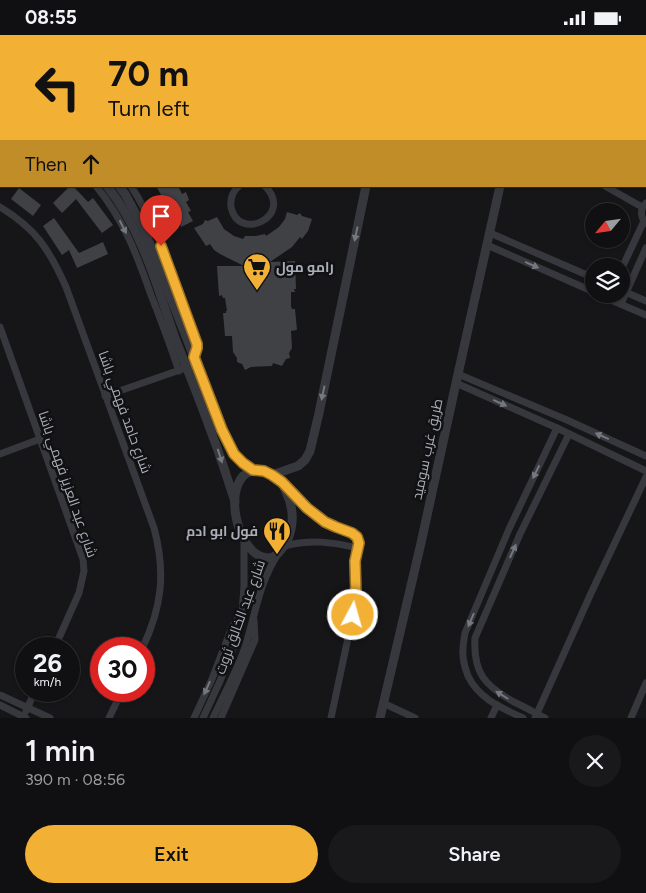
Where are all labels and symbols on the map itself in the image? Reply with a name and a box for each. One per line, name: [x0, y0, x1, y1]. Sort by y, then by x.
pin: [140, 195, 182, 246]
north arrow: [585, 203, 630, 247]
one-way arrow: [119, 219, 127, 234]
one-way arrow: [352, 226, 360, 242]
supermarket icon: رامو مول: [242, 252, 272, 291]
place label: رامو مول: [276, 259, 334, 276]
one-way arrow: [525, 261, 539, 269]
street label: شارع حامد فهمي باشا: [92, 349, 155, 477]
one-way arrow: [319, 386, 327, 401]
street label: طريق غرب سوميد: [408, 397, 446, 501]
one-way arrow: [493, 399, 507, 407]
street label: شارع عبد العزيز فهمي باشا: [32, 409, 101, 561]
one-way arrow: [595, 432, 609, 440]
one-way arrow: [217, 449, 225, 464]
one-way arrow: [532, 465, 540, 479]
restaurant icon: فول ابو ادم: [262, 516, 292, 555]
place label: فول ابو ادم: [186, 523, 258, 541]
one-way arrow: [509, 544, 517, 558]
street label: شارع عبد الخالق ثروت: [212, 558, 269, 677]
position arrow: [326, 588, 378, 640]
one-way arrow: [466, 613, 474, 628]
speed limit sign: 30: [90, 637, 155, 702]
one-way arrow: [203, 681, 211, 695]
one-way arrow: [496, 690, 509, 699]

